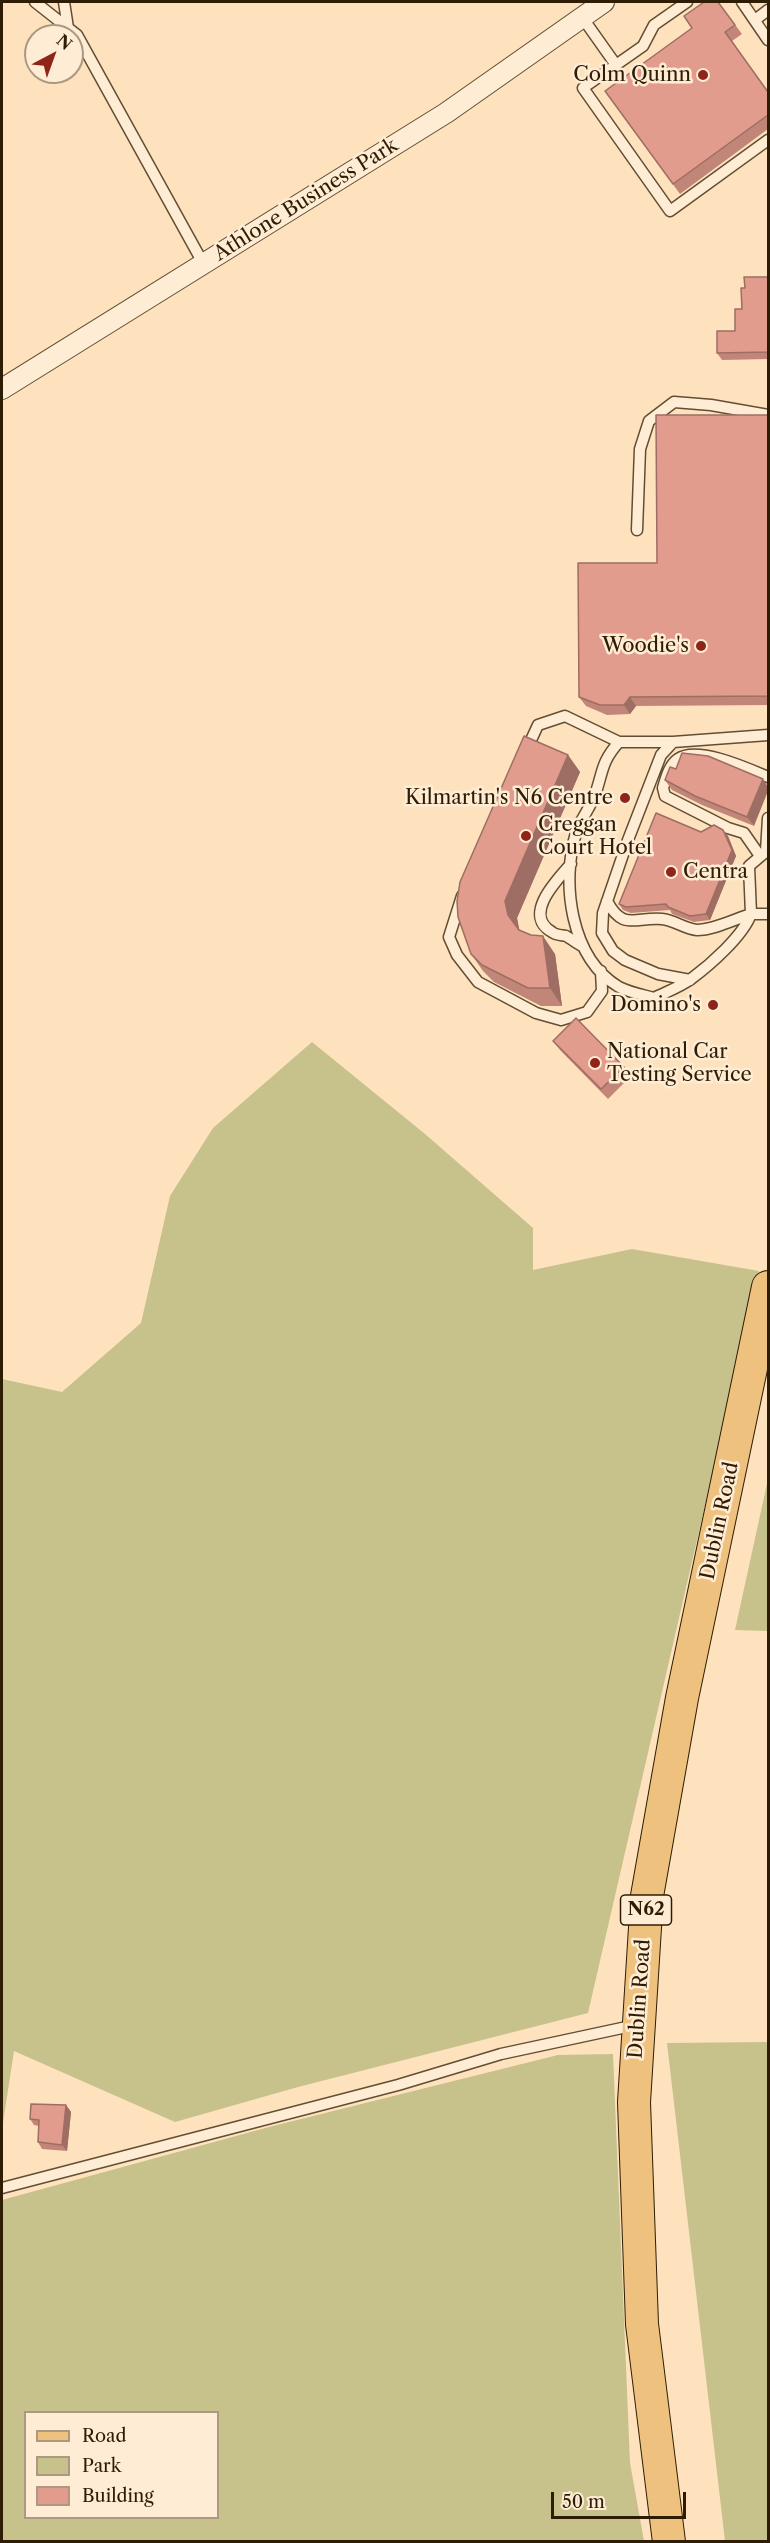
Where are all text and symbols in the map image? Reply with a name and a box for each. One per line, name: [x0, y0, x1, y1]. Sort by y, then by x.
north arrow: [24, 24, 84, 84]
text: N: [53, 30, 76, 54]
place label: Colm Quinn: [573, 63, 691, 87]
marker: Colm Quinn: [696, 68, 710, 82]
street label: Athlone Business Park: [210, 134, 402, 266]
place label: Woodie's: [602, 634, 689, 658]
marker: Woodie's: [694, 639, 708, 653]
place label: Kilmartin's N6 Centre: [405, 786, 613, 810]
marker: Kilmartin's N6 Centre: [618, 791, 632, 805]
place label: Creggan Court Hotel: [538, 813, 652, 860]
marker: Creggan Court Hotel: [519, 829, 533, 843]
place label: Centra: [683, 860, 748, 884]
marker: Centra: [664, 865, 678, 879]
place label: Domino's: [610, 993, 701, 1017]
marker: Domino's: [706, 998, 720, 1012]
place label: National Car Testing Service: [607, 1040, 752, 1087]
marker: National Car Testing Service: [588, 1056, 602, 1070]
street label: Dublin Road: [696, 1460, 744, 1582]
road number: N62: [620, 1895, 672, 1925]
street label: Dublin Road: [624, 1938, 656, 2060]
legend: [24, 2411, 219, 2519]
text: Road: [82, 2425, 127, 2447]
text: Park: [82, 2455, 121, 2477]
scale bar: [554, 2480, 689, 2518]
text: Building: [82, 2485, 154, 2507]
text: 50 m: [562, 2491, 605, 2513]

